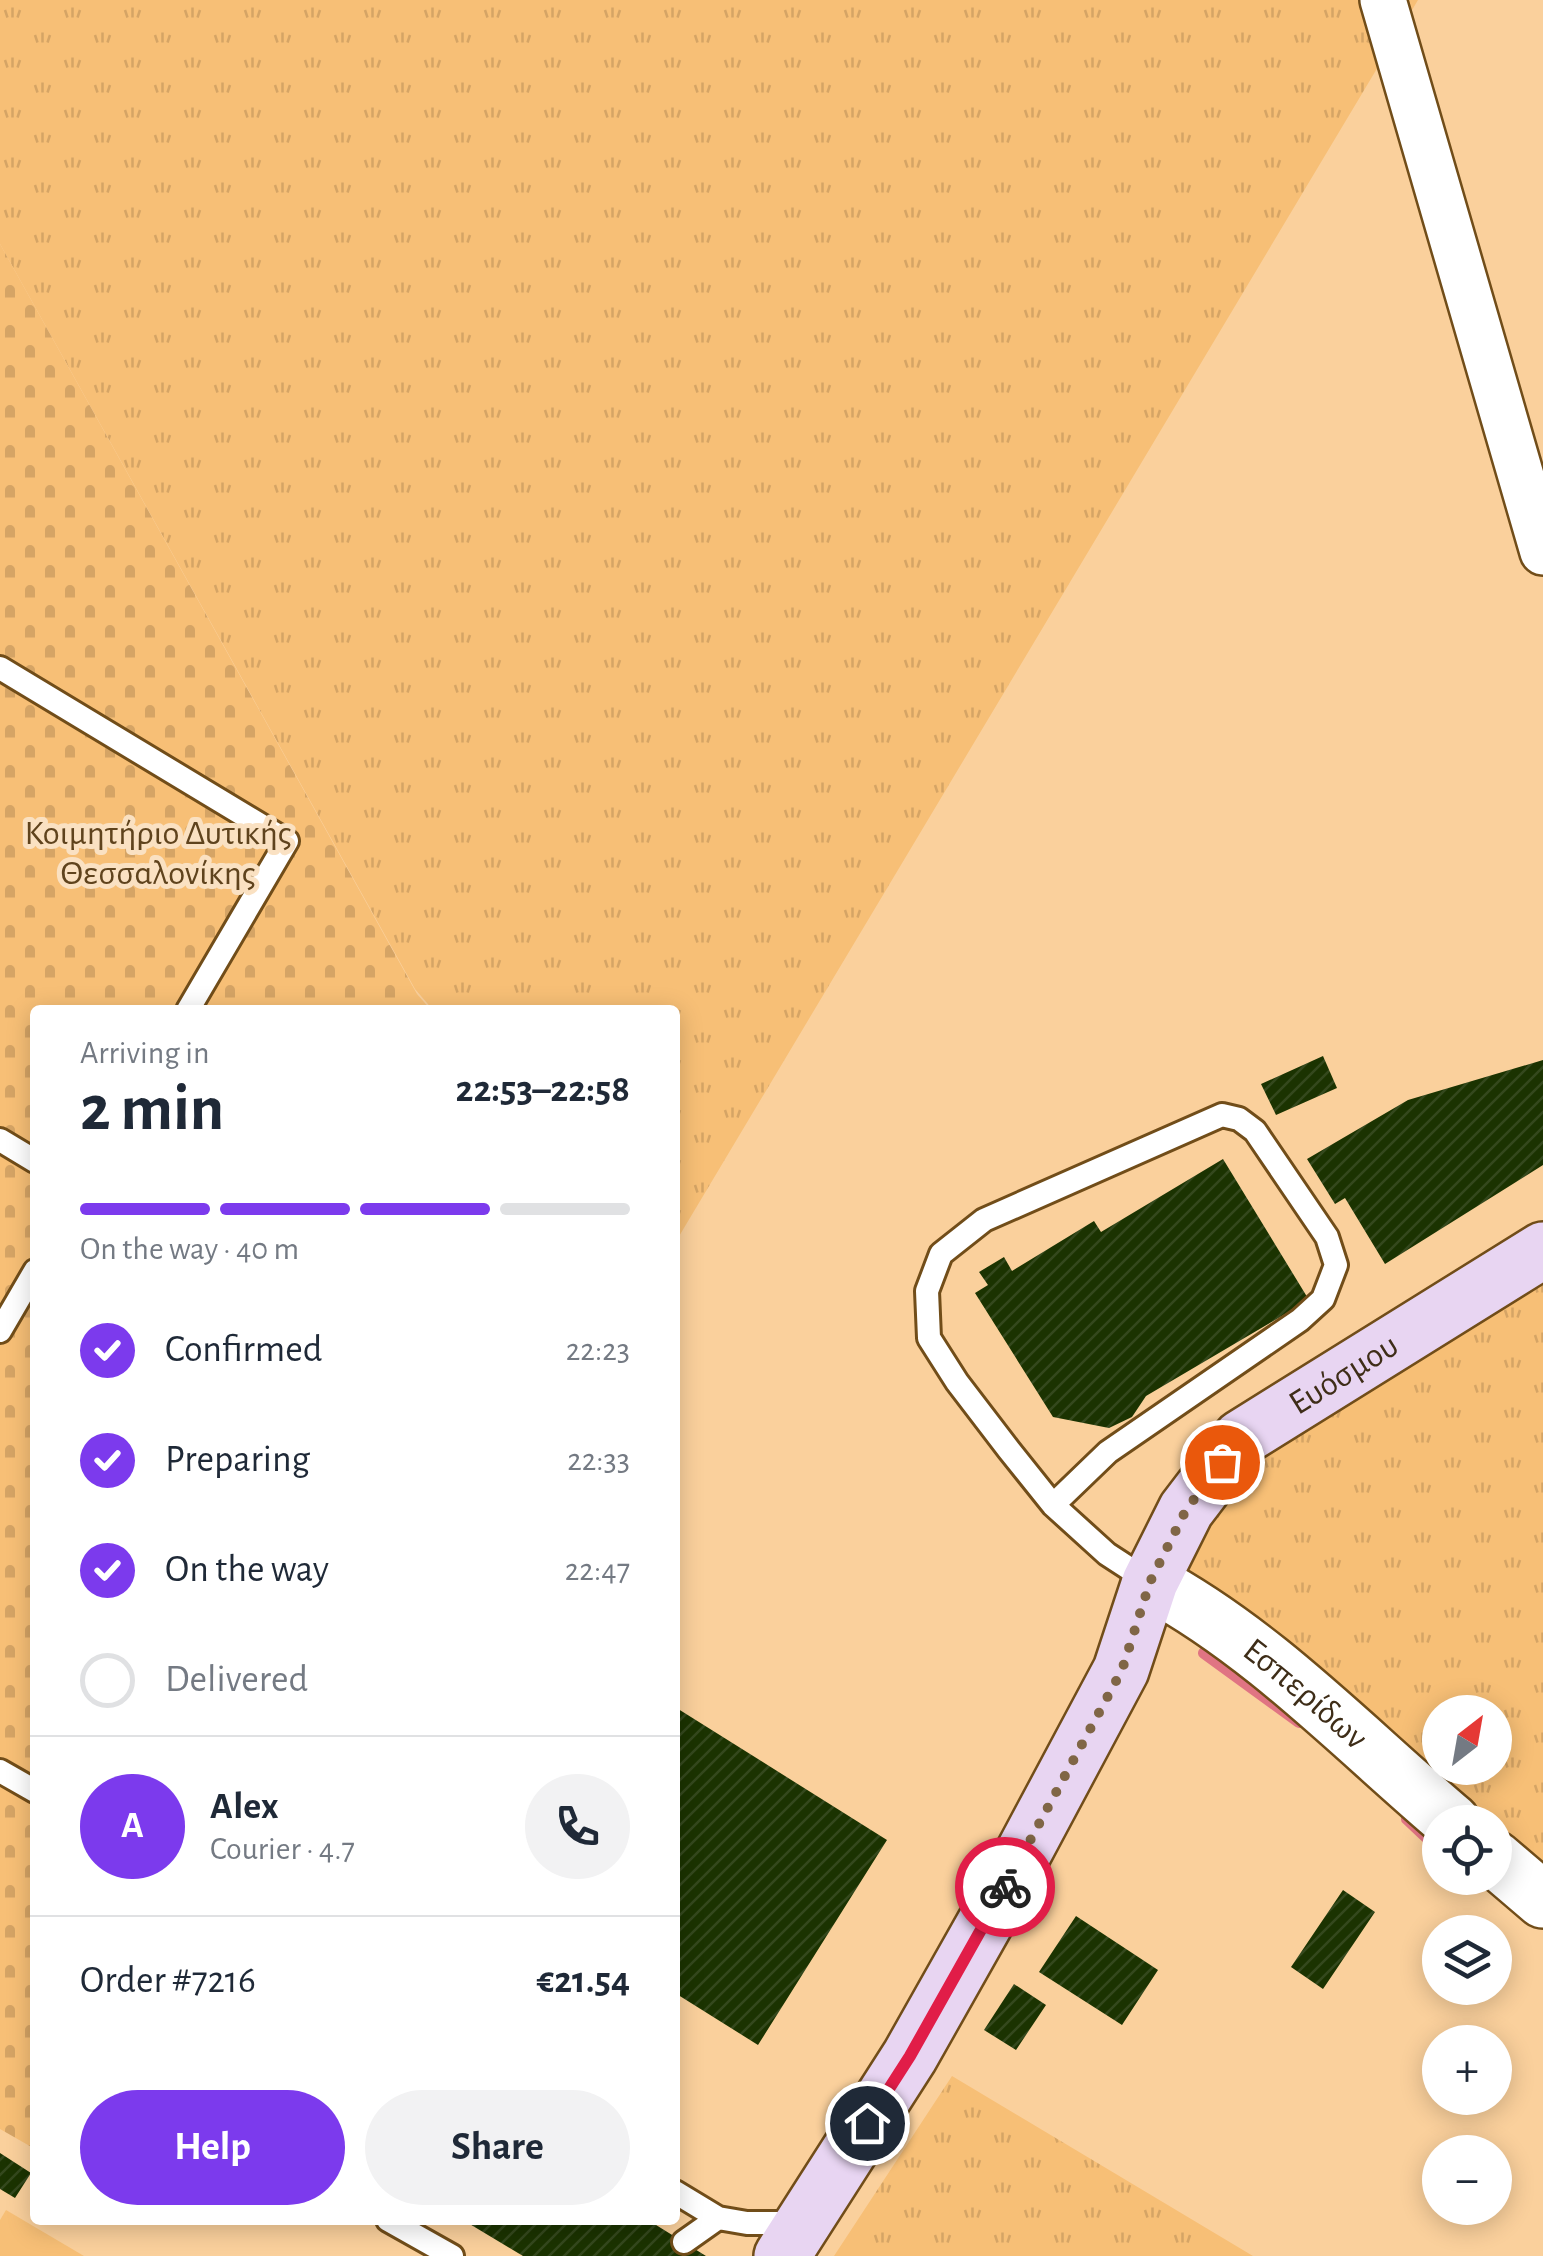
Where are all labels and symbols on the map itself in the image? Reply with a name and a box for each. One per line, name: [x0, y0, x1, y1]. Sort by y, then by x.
park label: Κοιμητήριο Δυτικής Θεσσαλονίκης: [25, 816, 291, 891]
street label: Ευόσμου: [1283, 1327, 1404, 1421]
pin: [1180, 1420, 1265, 1505]
street label: Εσπερίδων: [1237, 1632, 1374, 1756]
north arrow: [1422, 1695, 1512, 1785]
courier: [955, 1837, 1055, 1937]
pin: [825, 2081, 910, 2166]

